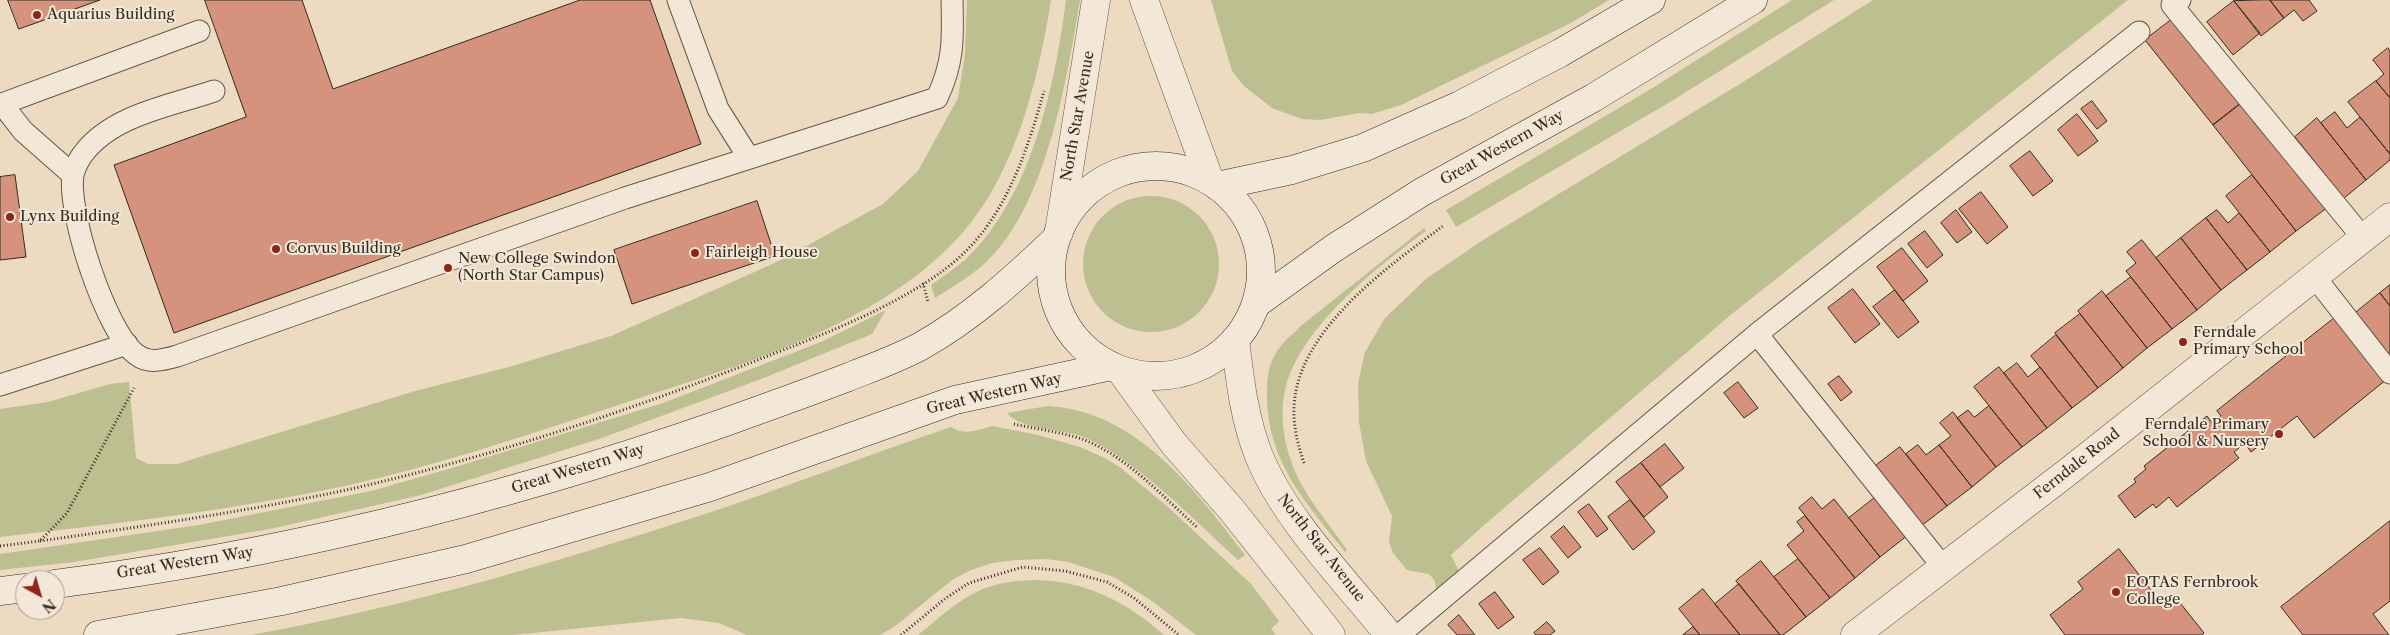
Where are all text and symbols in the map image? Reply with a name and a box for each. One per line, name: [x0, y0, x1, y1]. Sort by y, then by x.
place label: Aquarius Building: [47, 6, 175, 24]
marker: Aquarius Building: [31, 9, 43, 21]
street label: North Star Avenue: [1058, 49, 1098, 183]
street label: Great Western Way: [1437, 107, 1567, 189]
place label: Lynx Building: [20, 208, 119, 226]
marker: Lynx Building: [4, 211, 16, 223]
place label: Corvus Building: [286, 240, 401, 258]
marker: Corvus Building: [270, 243, 282, 255]
place label: Fairleigh House: [705, 244, 818, 262]
marker: Fairleigh House: [689, 247, 701, 259]
place label: New College Swindon (North Star Campus): [458, 250, 616, 285]
marker: New College Swindon (North Star Campus): [442, 262, 454, 274]
place label: Ferndale Primary School: [2193, 324, 2303, 359]
marker: Ferndale Primary School: [2177, 336, 2189, 348]
street label: Great Western Way: [925, 370, 1063, 418]
place label: Ferndale Primary School & Nursery: [2143, 416, 2269, 451]
street label: Ferndale Road: [2030, 425, 2124, 503]
marker: Ferndale Primary School & Nursery: [2273, 428, 2285, 440]
street label: Great Western Way: [509, 440, 647, 498]
street label: North Star Avenue: [1273, 490, 1369, 606]
street label: Great Western Way: [115, 543, 255, 583]
north arrow: [15, 570, 65, 620]
place label: EOTAS Fernbrook College: [2126, 574, 2259, 609]
marker: EOTAS Fernbrook College: [2110, 586, 2122, 598]
text: N: [38, 595, 59, 617]

